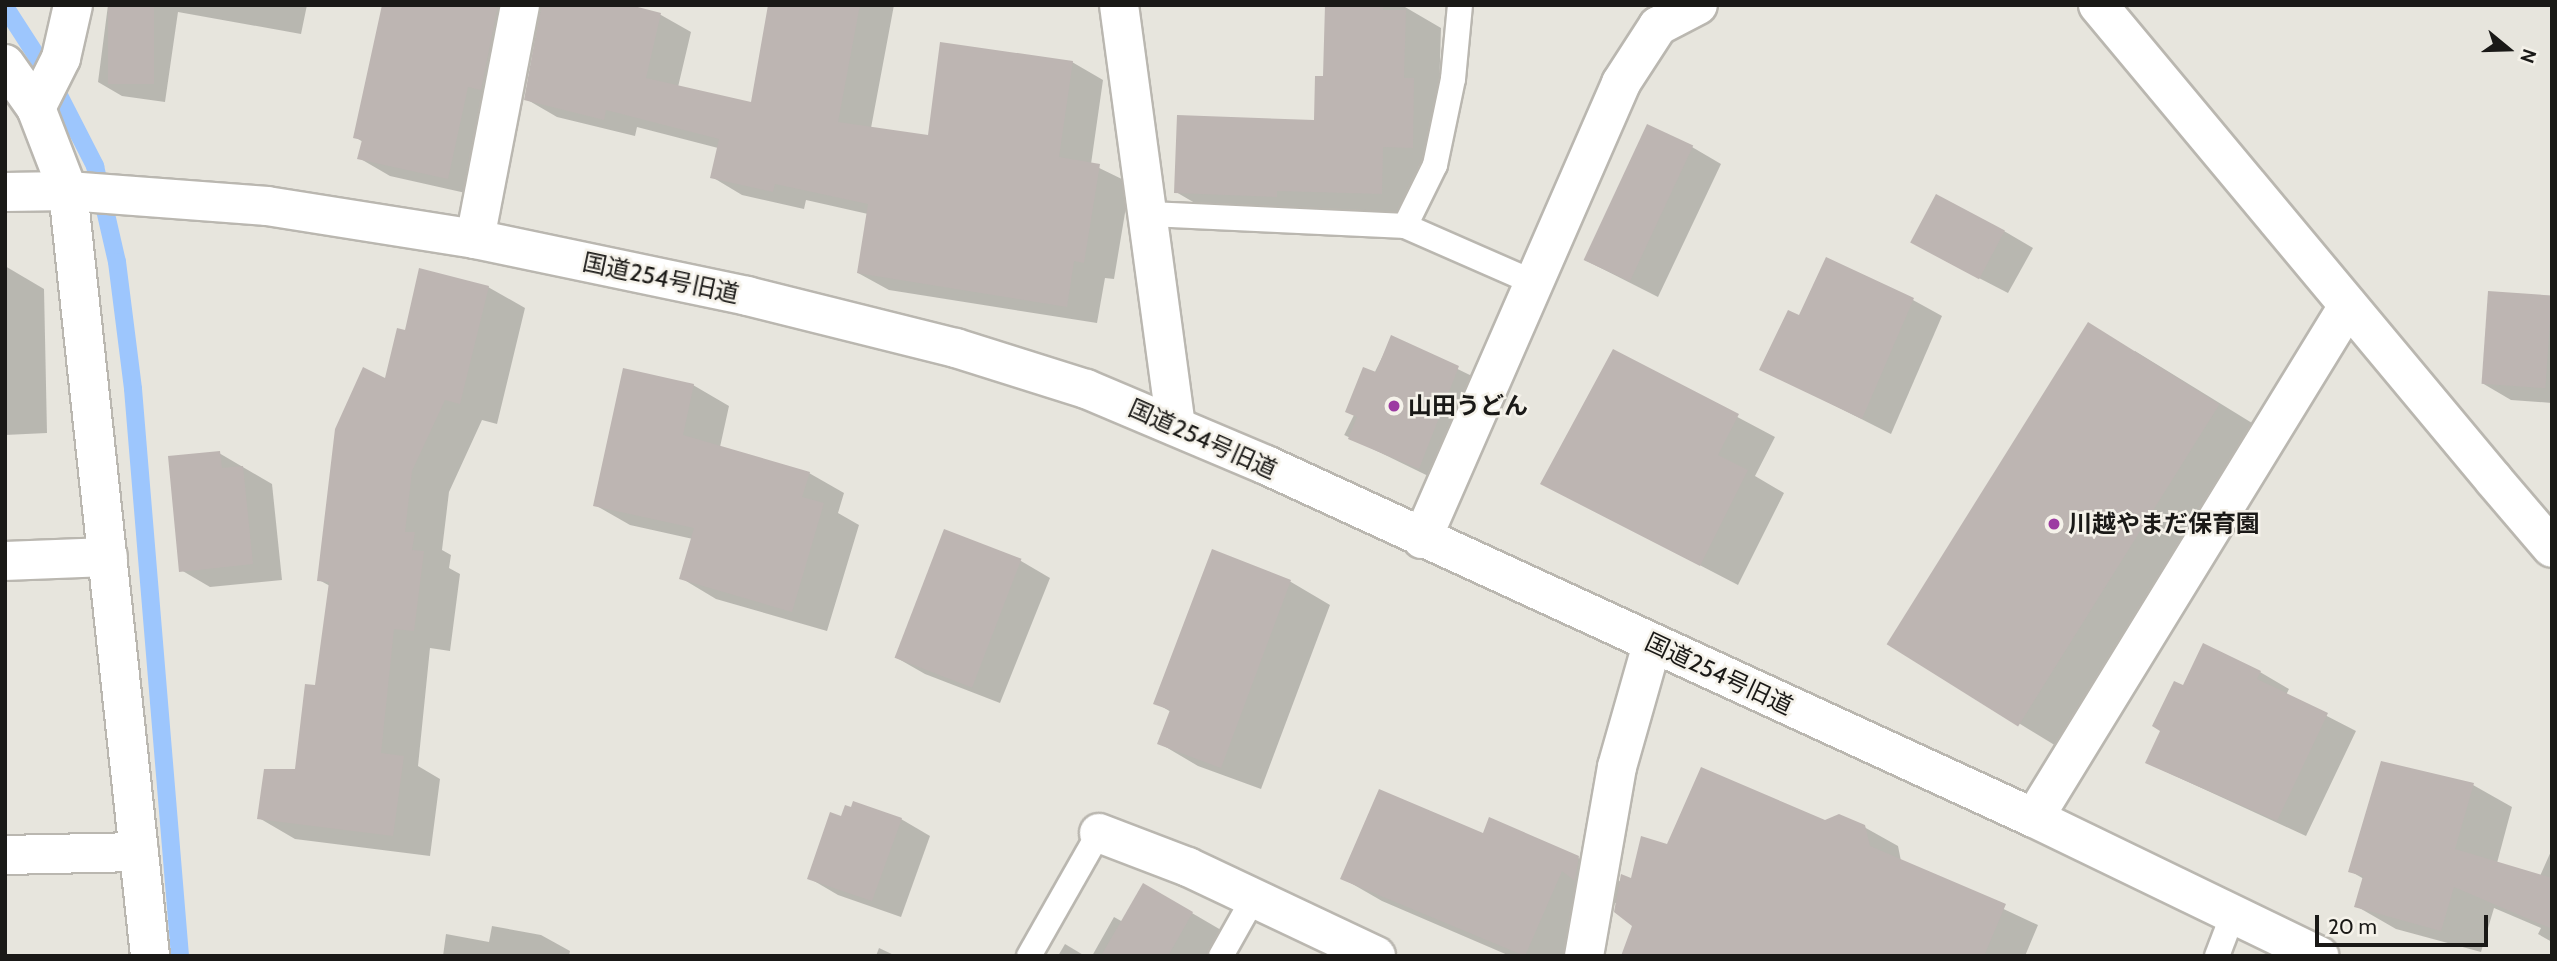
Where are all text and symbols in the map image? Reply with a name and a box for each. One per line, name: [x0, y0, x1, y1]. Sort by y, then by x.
north arrow: [2473, 14, 2543, 84]
text: N: [2515, 46, 2541, 66]
street label: 国道254号旧道: [580, 247, 742, 309]
place label: 山田うどん: [1408, 392, 1528, 420]
street label: 国道254号旧道: [1124, 393, 1282, 485]
marker: 山田うどん: [1386, 398, 1402, 414]
place label: 川越やまだ保育園: [2068, 510, 2260, 538]
marker: 川越やまだ保育園: [2046, 516, 2062, 532]
street label: 国道254号旧道: [1641, 627, 1797, 721]
scale bar: [2319, 902, 2492, 946]
text: 20 m: [2328, 914, 2377, 939]

